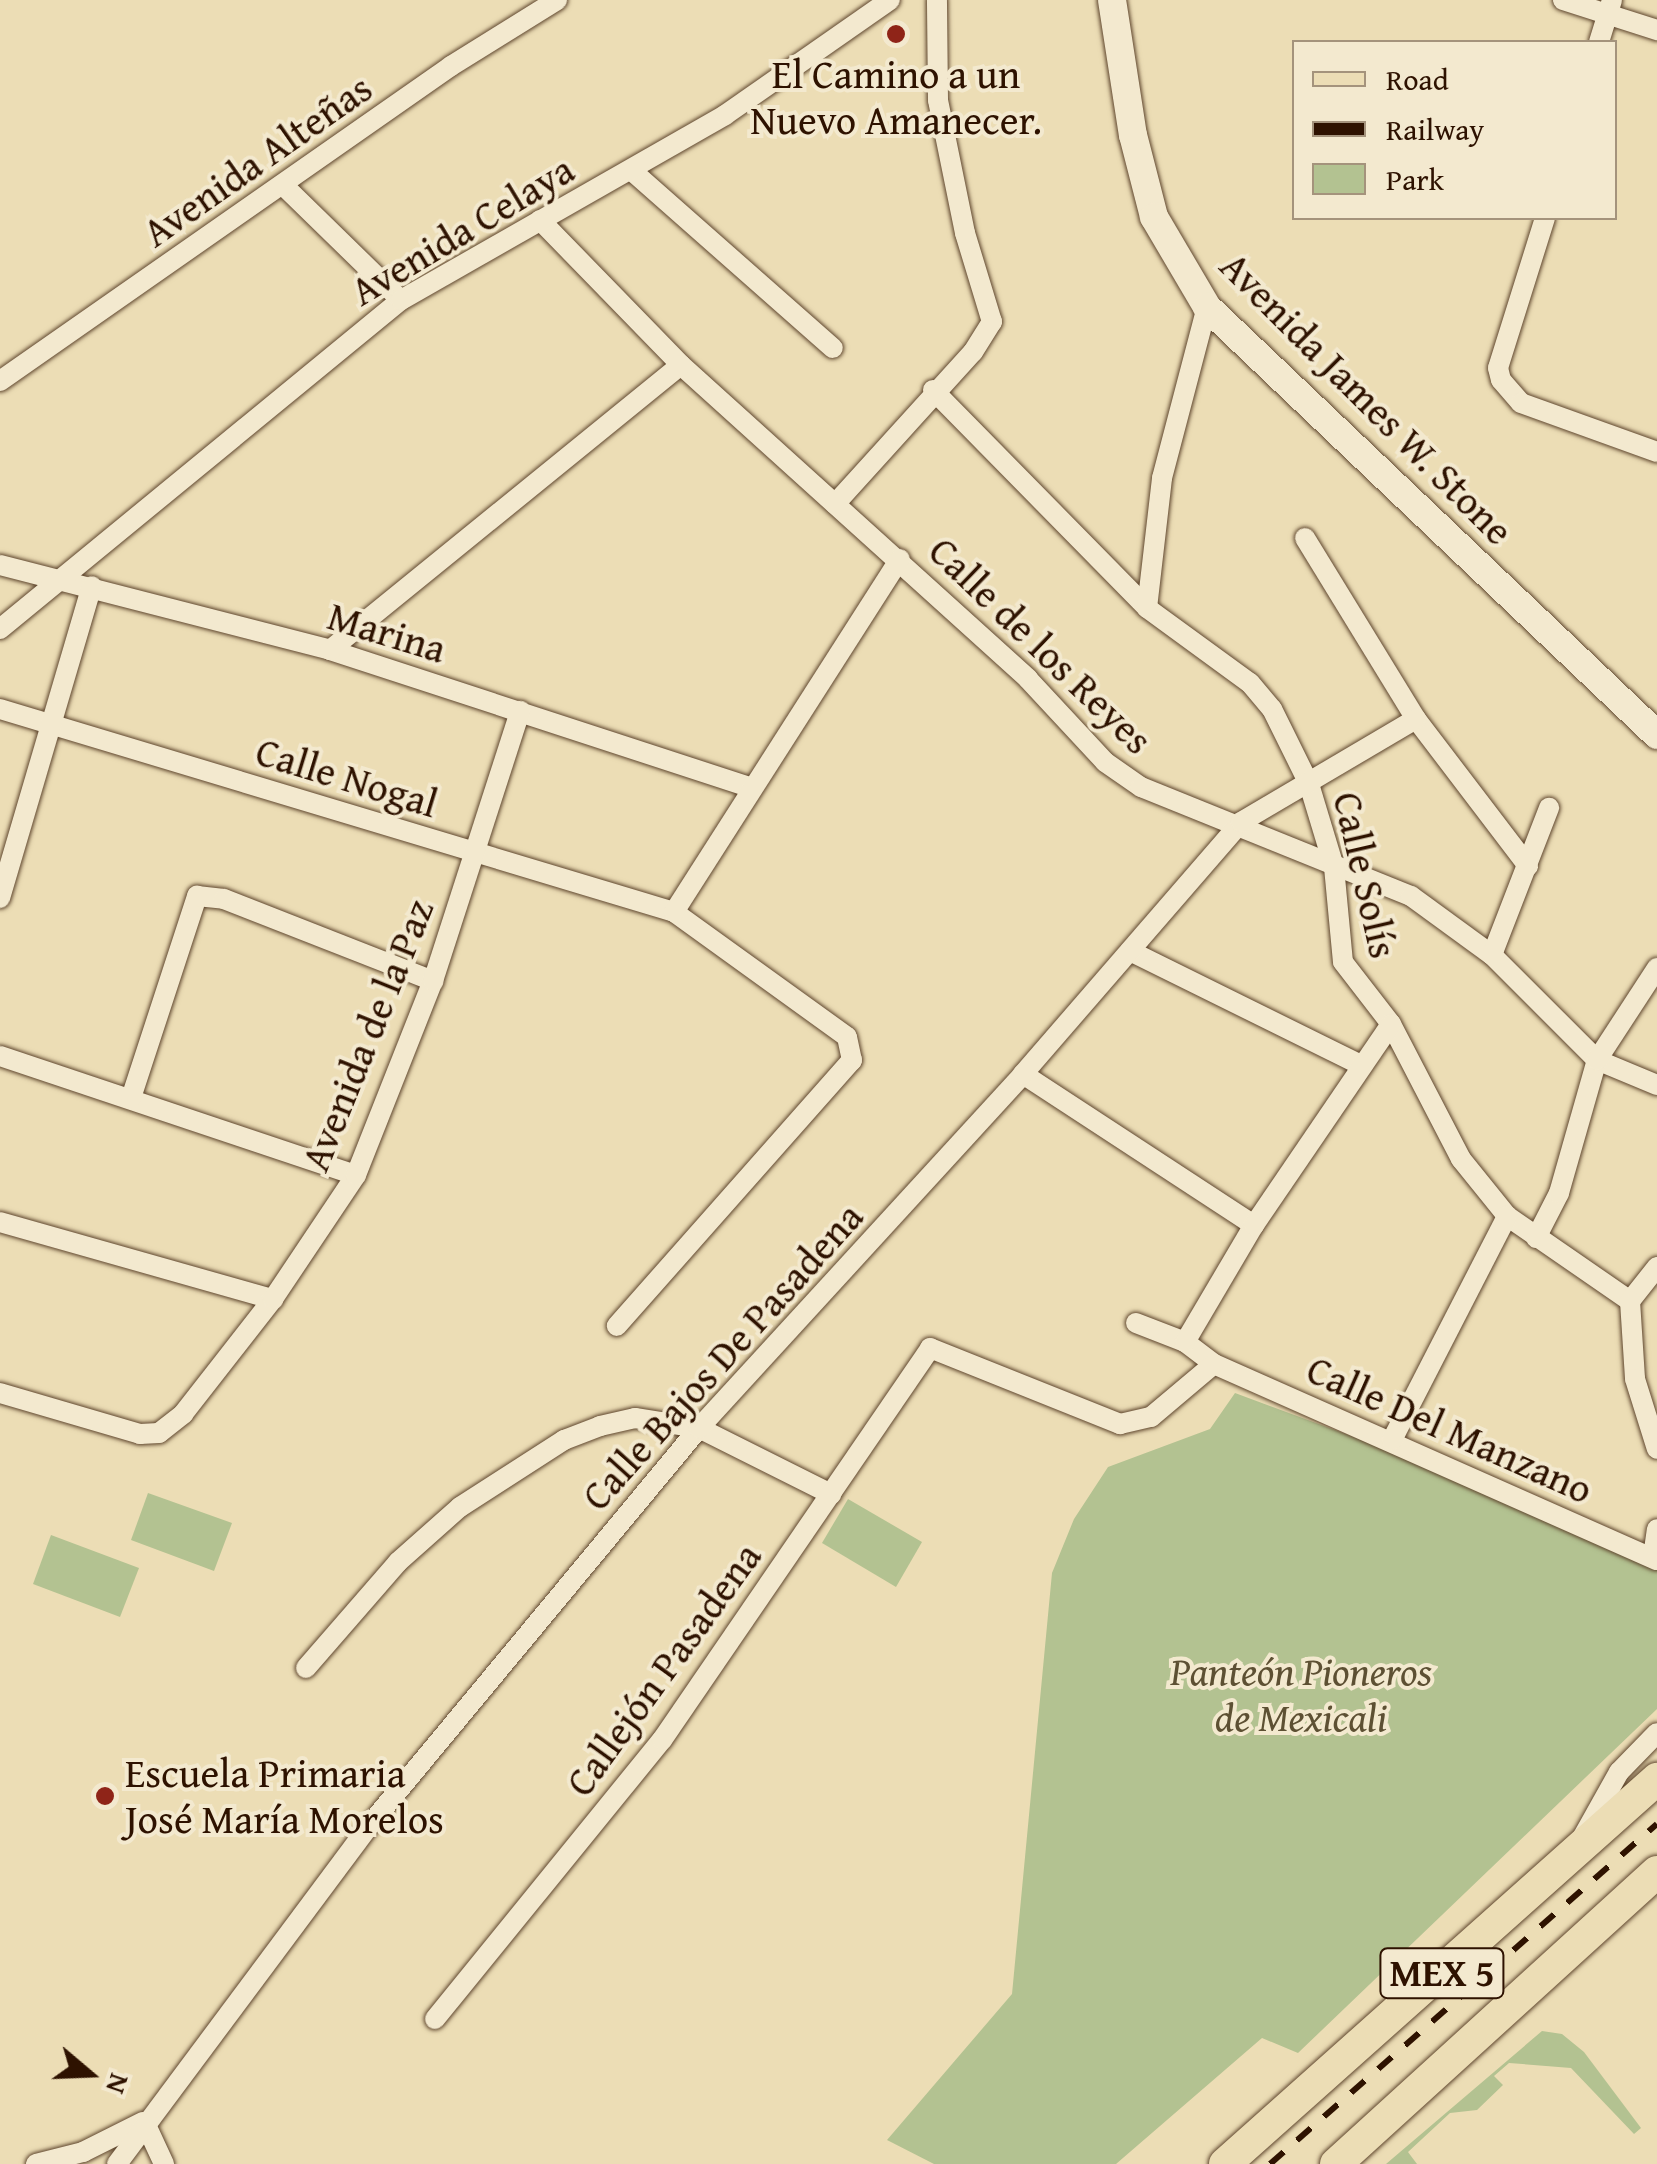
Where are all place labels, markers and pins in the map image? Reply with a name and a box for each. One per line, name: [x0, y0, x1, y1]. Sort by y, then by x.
marker: El Camino a un Nuevo Amanecer.: [885, 23, 907, 45]
place label: El Camino a un Nuevo Amanecer.: [750, 50, 1042, 144]
place label: Escuela Primaria José María Morelos: [125, 1749, 444, 1843]
marker: Escuela Primaria José María Morelos: [94, 1785, 116, 1807]

